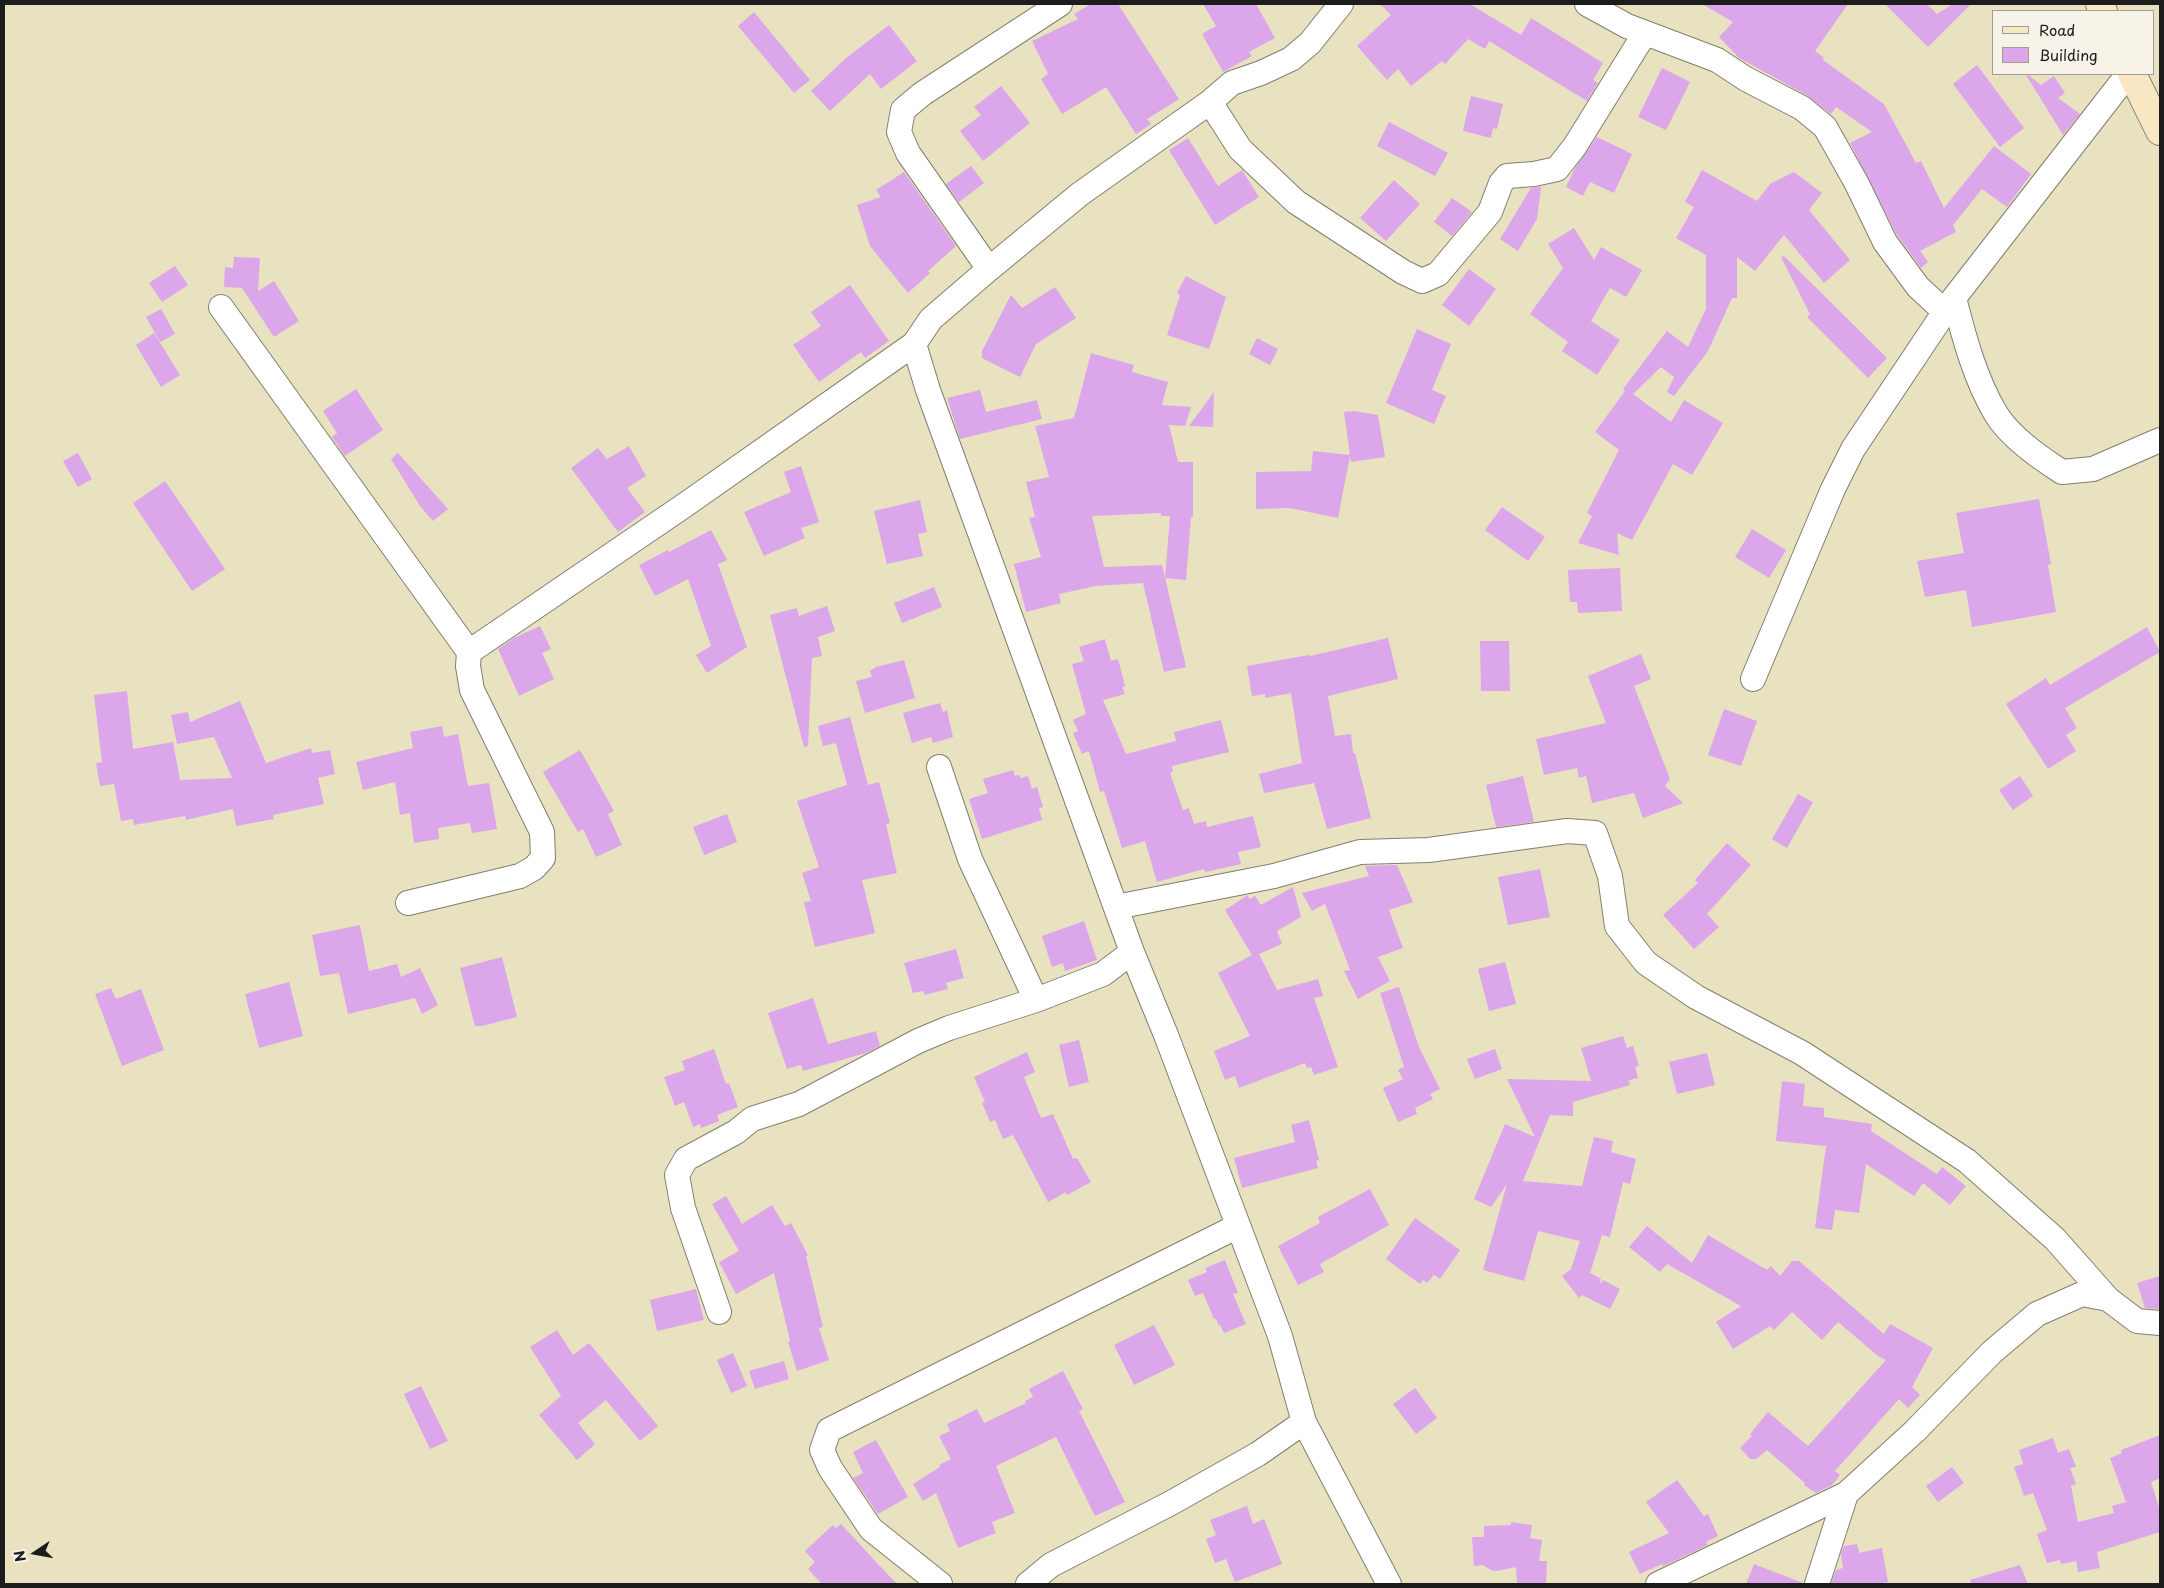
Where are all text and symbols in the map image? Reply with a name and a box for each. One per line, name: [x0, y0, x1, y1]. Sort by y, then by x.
legend: [1992, 10, 2154, 75]
text: Road: [2039, 18, 2075, 41]
text: Building: [2039, 43, 2098, 66]
north arrow: [10, 1528, 60, 1578]
text: N: [8, 1549, 31, 1564]

